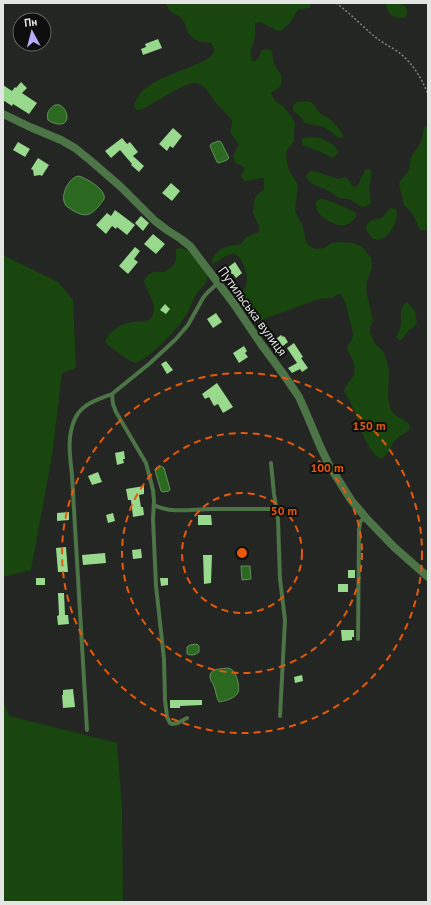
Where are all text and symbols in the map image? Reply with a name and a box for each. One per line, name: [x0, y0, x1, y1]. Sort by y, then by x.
north arrow: [12, 12, 52, 52]
text: Пн: [24, 14, 38, 30]
street label: Путильська вулиця: [214, 263, 291, 359]
text: 150 m: [352, 418, 386, 433]
text: 100 m: [310, 460, 344, 475]
text: 50 m: [271, 503, 297, 518]
centre of rings: [235, 546, 249, 560]

